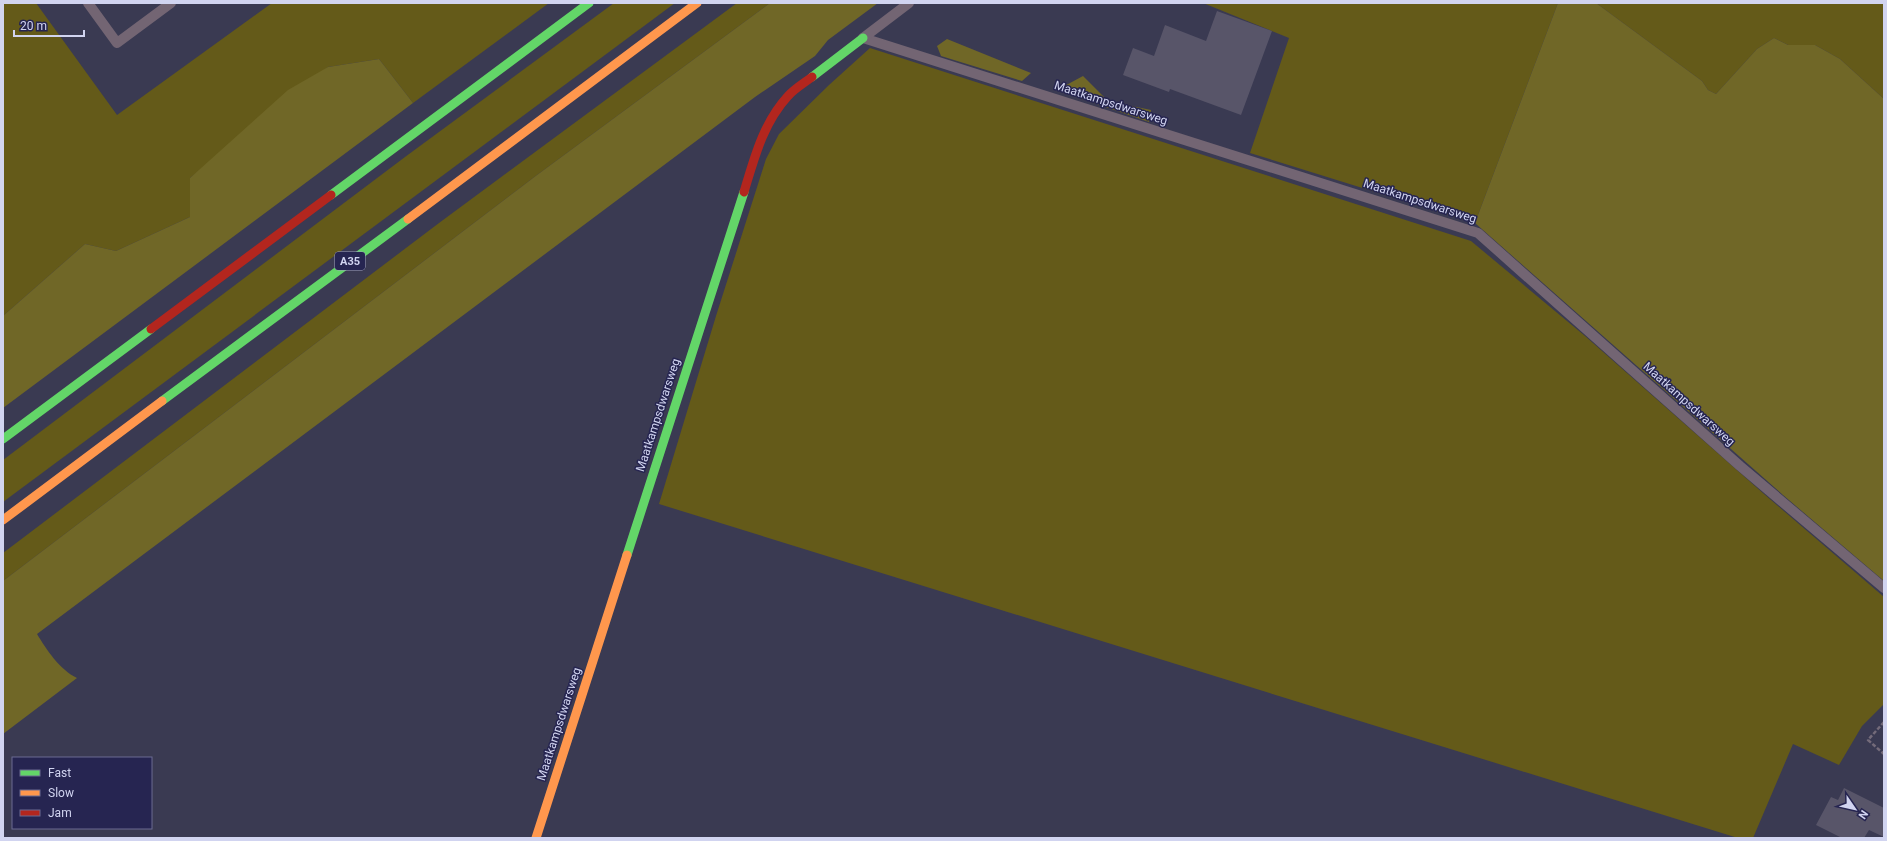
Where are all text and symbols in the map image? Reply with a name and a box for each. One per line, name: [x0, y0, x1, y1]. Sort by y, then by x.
scale bar: [14, 12, 84, 38]
text: 20 m: [20, 19, 47, 33]
street label: Maatkampsdwarsweg: [1053, 78, 1169, 128]
street label: Maatkampsdwarsweg: [1362, 176, 1478, 226]
road number: A35: [335, 252, 365, 270]
street label: Maatkampsdwarsweg: [633, 357, 683, 473]
street label: Maatkampsdwarsweg: [1640, 359, 1738, 449]
street label: Maatkampsdwarsweg: [534, 666, 584, 782]
legend: [12, 757, 152, 829]
text: Fast: [48, 766, 71, 780]
text: Slow: [48, 786, 74, 800]
north arrow: [1835, 789, 1875, 829]
text: Jam: [48, 806, 72, 820]
text: N: [1855, 807, 1870, 821]

